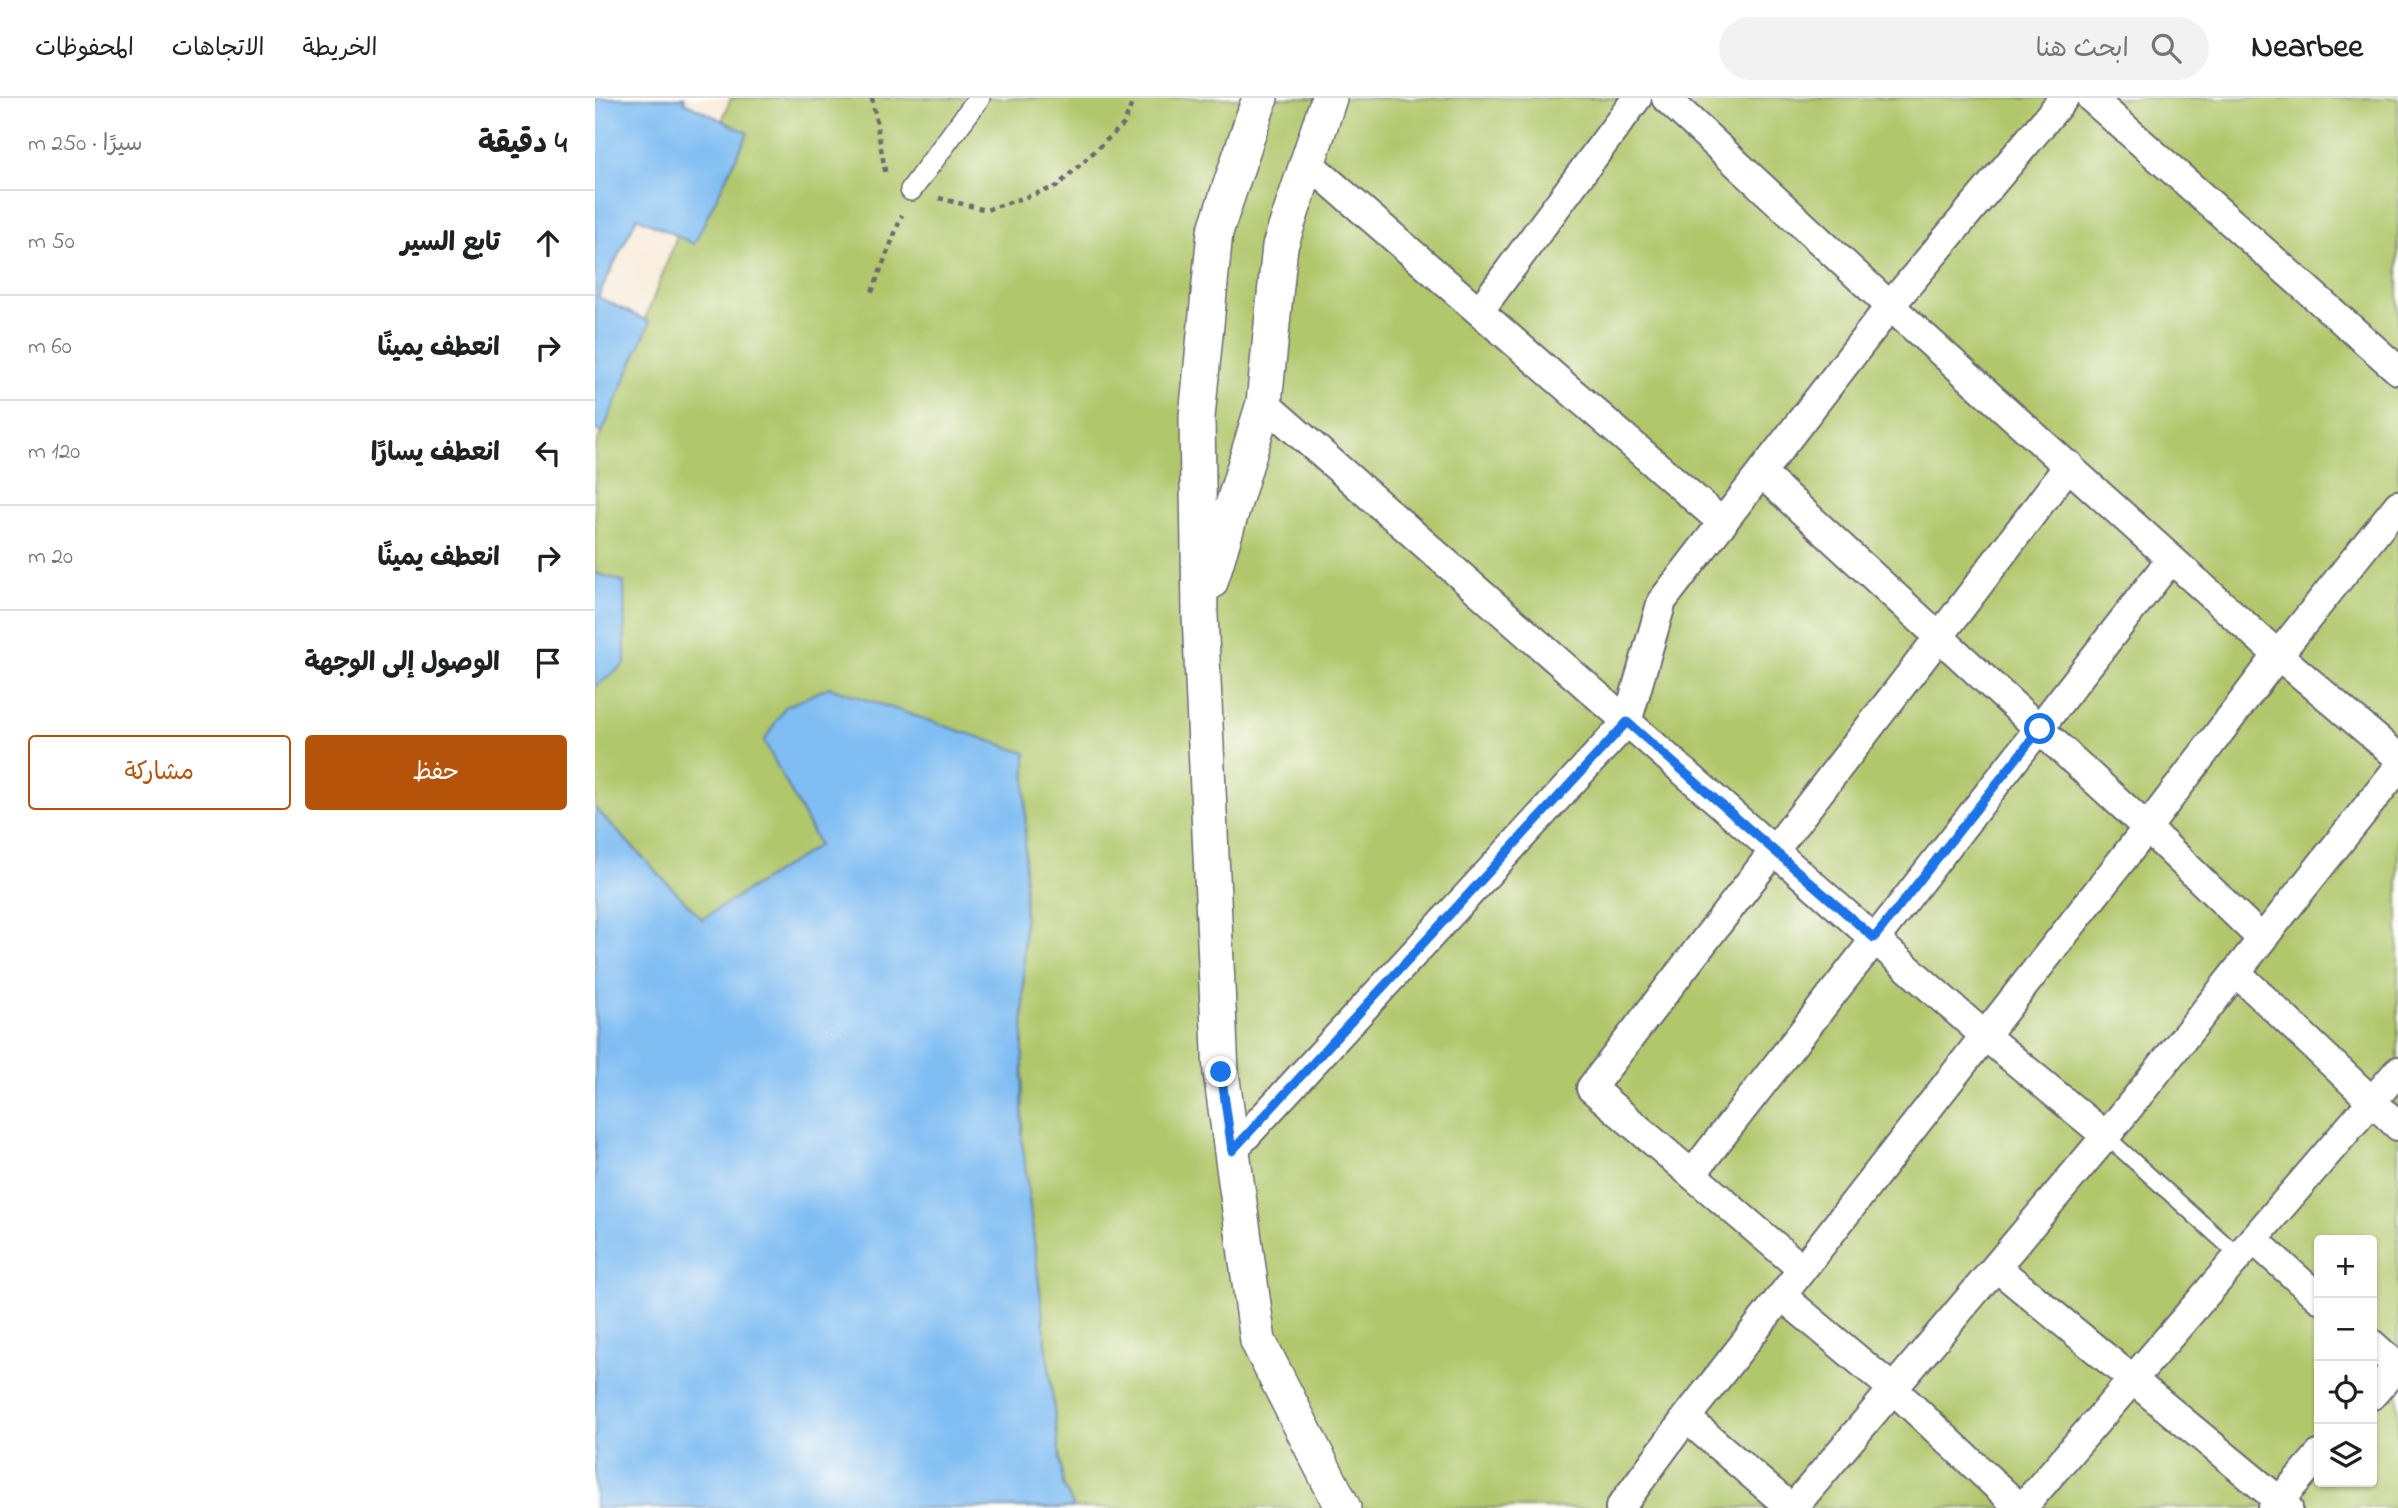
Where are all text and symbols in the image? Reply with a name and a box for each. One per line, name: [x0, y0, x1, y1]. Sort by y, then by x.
search box: [1719, 17, 2209, 80]
text: Nearbee: [2251, 24, 2363, 72]
icon: search: [2147, 29, 2185, 67]
text: ابحث هنا: [2035, 31, 2129, 69]
text: المحفوظات: [35, 32, 134, 67]
text: الاتجاهات: [172, 32, 265, 67]
text: الخريطة: [303, 32, 377, 67]
text: 4 دقيقة: [478, 123, 567, 167]
text: سيرًا · 250 m: [28, 128, 143, 161]
icon: ahead: [529, 224, 567, 262]
text: تابع السير: [401, 225, 500, 263]
text: 50 m: [28, 226, 75, 259]
icon: right: [529, 329, 567, 367]
text: انعطف يمينًا: [377, 330, 500, 368]
text: 60 m: [28, 331, 72, 364]
icon: left: [529, 434, 567, 472]
text: انعطف يسارًا: [371, 435, 500, 473]
text: 120 m: [28, 436, 80, 469]
icon: right: [529, 539, 567, 577]
text: انعطف يمينًا: [377, 540, 500, 578]
text: 20 m: [28, 541, 73, 574]
icon: arrive: [529, 644, 567, 682]
text: الوصول إلى الوجهة: [304, 645, 500, 683]
route start: [2024, 713, 2055, 744]
button: مشاركة: [28, 735, 291, 810]
button: حفظ: [305, 735, 567, 810]
route end: [1205, 1056, 1236, 1087]
map controls: [2314, 1235, 2377, 1487]
button: +: [2314, 1235, 2377, 1298]
button: −: [2314, 1298, 2377, 1361]
button: locate: [2314, 1361, 2377, 1424]
button: layers: [2314, 1424, 2377, 1487]

